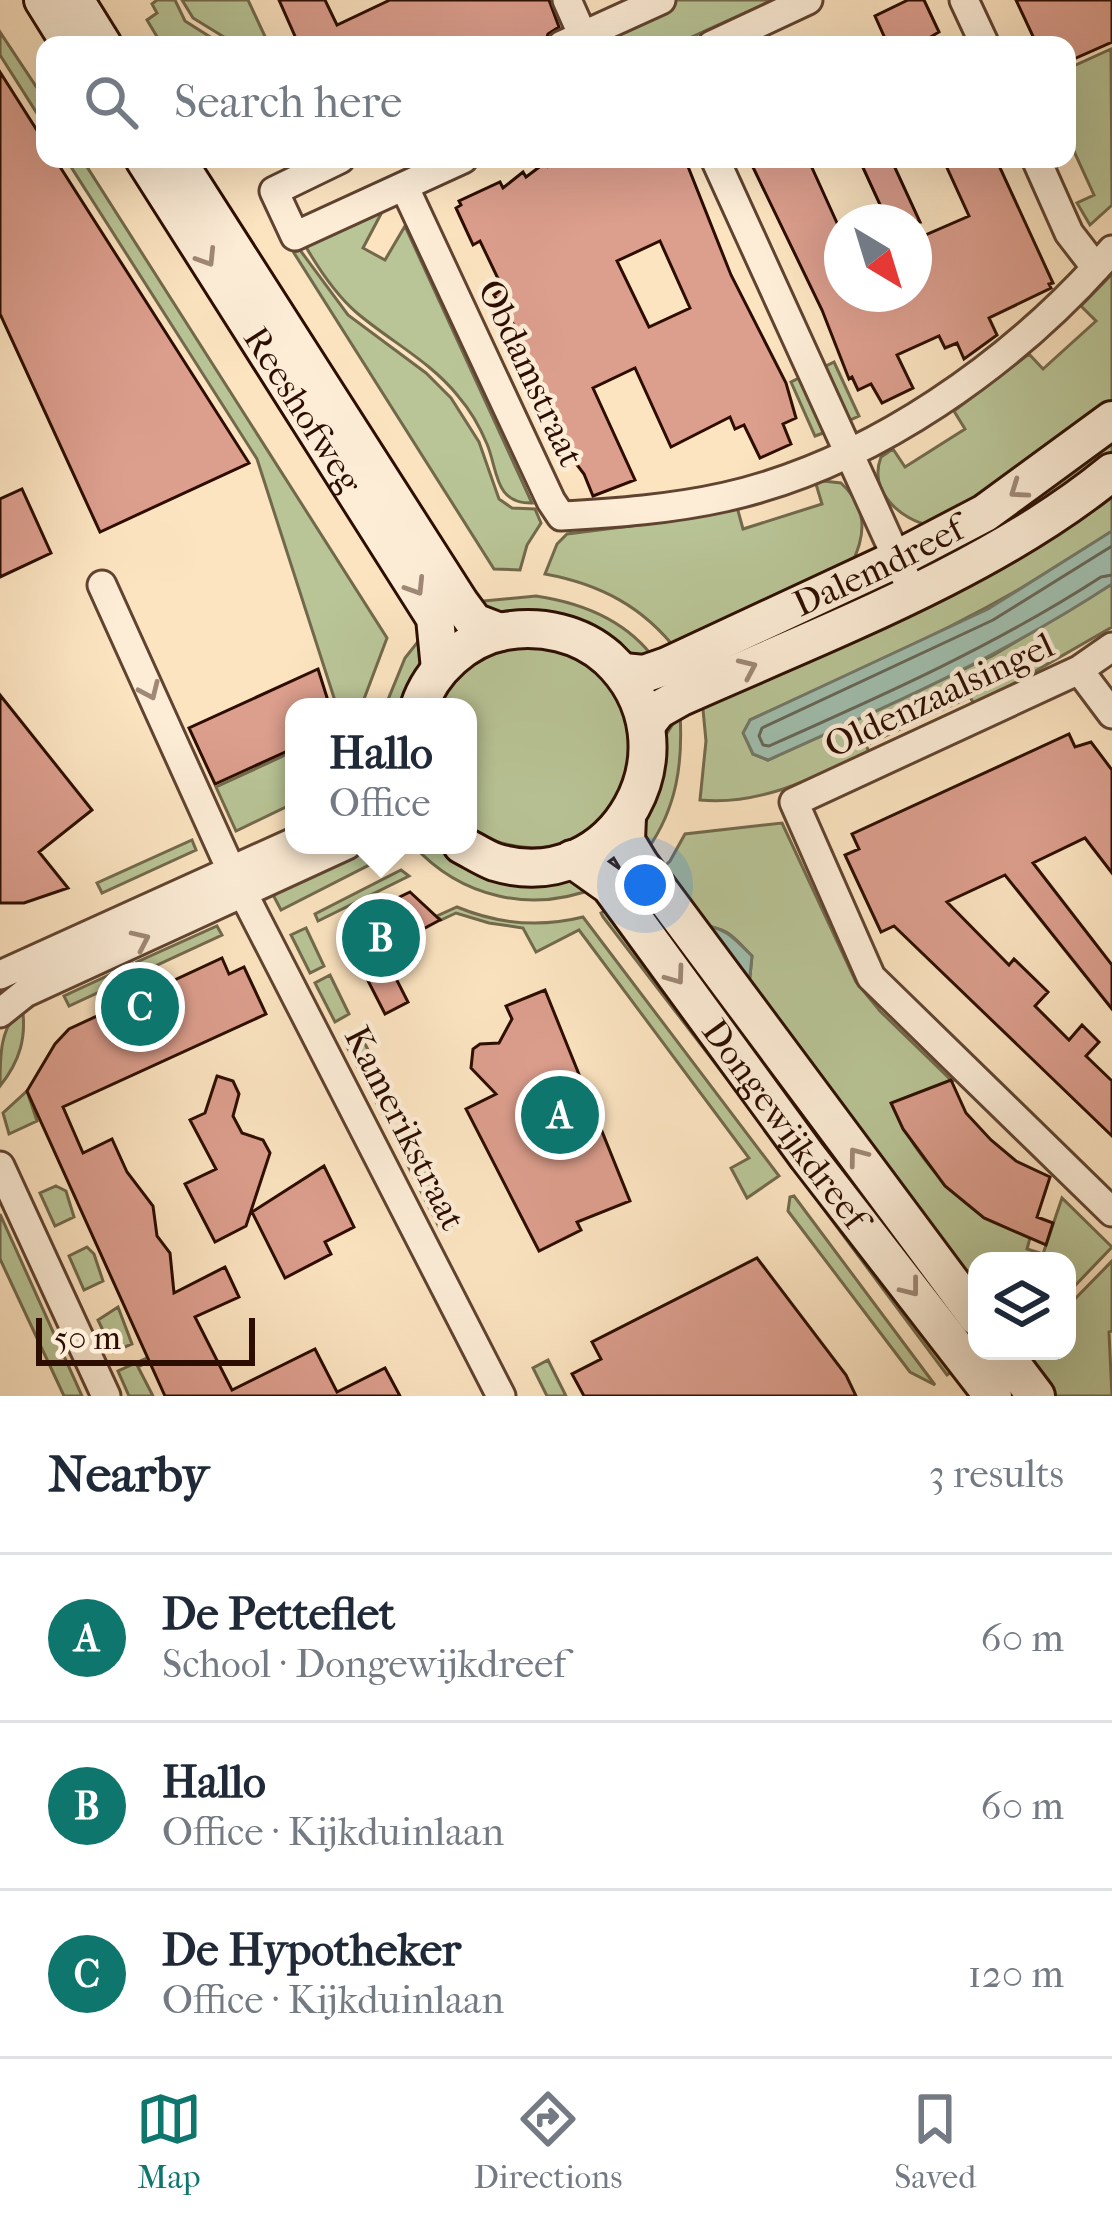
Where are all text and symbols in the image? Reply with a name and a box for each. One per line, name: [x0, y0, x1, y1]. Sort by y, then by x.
search box: [36, 36, 1076, 168]
icon: search: [78, 69, 144, 135]
text: Search here: [174, 76, 402, 129]
north arrow: [824, 204, 932, 312]
one-way arrow: [192, 245, 215, 267]
street label: Obdamstraat: [469, 273, 593, 473]
street label: Reeshofweg: [235, 319, 372, 501]
one-way arrow: [1009, 476, 1031, 498]
street label: Dalemdreef: [787, 504, 977, 625]
one-way arrow: [401, 574, 424, 596]
street label: Oldenzaalsingel: [818, 624, 1060, 766]
one-way arrow: [735, 658, 757, 682]
one-way arrow: [136, 679, 159, 701]
popup: [285, 698, 477, 854]
text: Hallo: [329, 727, 433, 780]
text: Office: [329, 780, 431, 826]
your location: [615, 855, 675, 915]
pin: B: [342, 893, 420, 983]
one-way arrow: [129, 931, 150, 954]
pin: C: [101, 962, 179, 1052]
one-way arrow: [662, 963, 684, 984]
street label: Dongewijkdreef: [694, 1011, 881, 1242]
street label: Kamerikstraat: [336, 1019, 474, 1237]
pin: A: [521, 1070, 599, 1160]
one-way arrow: [850, 1148, 872, 1169]
map controls: [968, 1252, 1076, 1360]
button: layers: [968, 1252, 1076, 1360]
one-way arrow: [896, 1275, 918, 1297]
scale bar: [36, 1312, 255, 1365]
text: 50 m: [54, 1319, 121, 1358]
text: Nearby: [48, 1444, 209, 1504]
text: 3 results: [929, 1451, 1064, 1497]
text: De Petteflet: [162, 1588, 395, 1641]
text: A: [74, 1615, 100, 1661]
text: 60 m: [981, 1615, 1064, 1661]
text: School · Dongewijkdreef: [162, 1641, 566, 1687]
text: Hallo: [162, 1756, 266, 1809]
text: B: [74, 1783, 100, 1829]
text: 60 m: [981, 1783, 1064, 1829]
text: Office · Kijkduinlaan: [162, 1809, 504, 1855]
text: De Hypotheker: [162, 1924, 461, 1977]
text: C: [74, 1951, 100, 1997]
text: 120 m: [968, 1951, 1064, 1997]
text: Office · Kijkduinlaan: [162, 1977, 504, 2023]
tab: Map: [136, 2086, 202, 2197]
tab: Directions: [474, 2086, 622, 2197]
tab: Saved: [894, 2086, 976, 2197]

